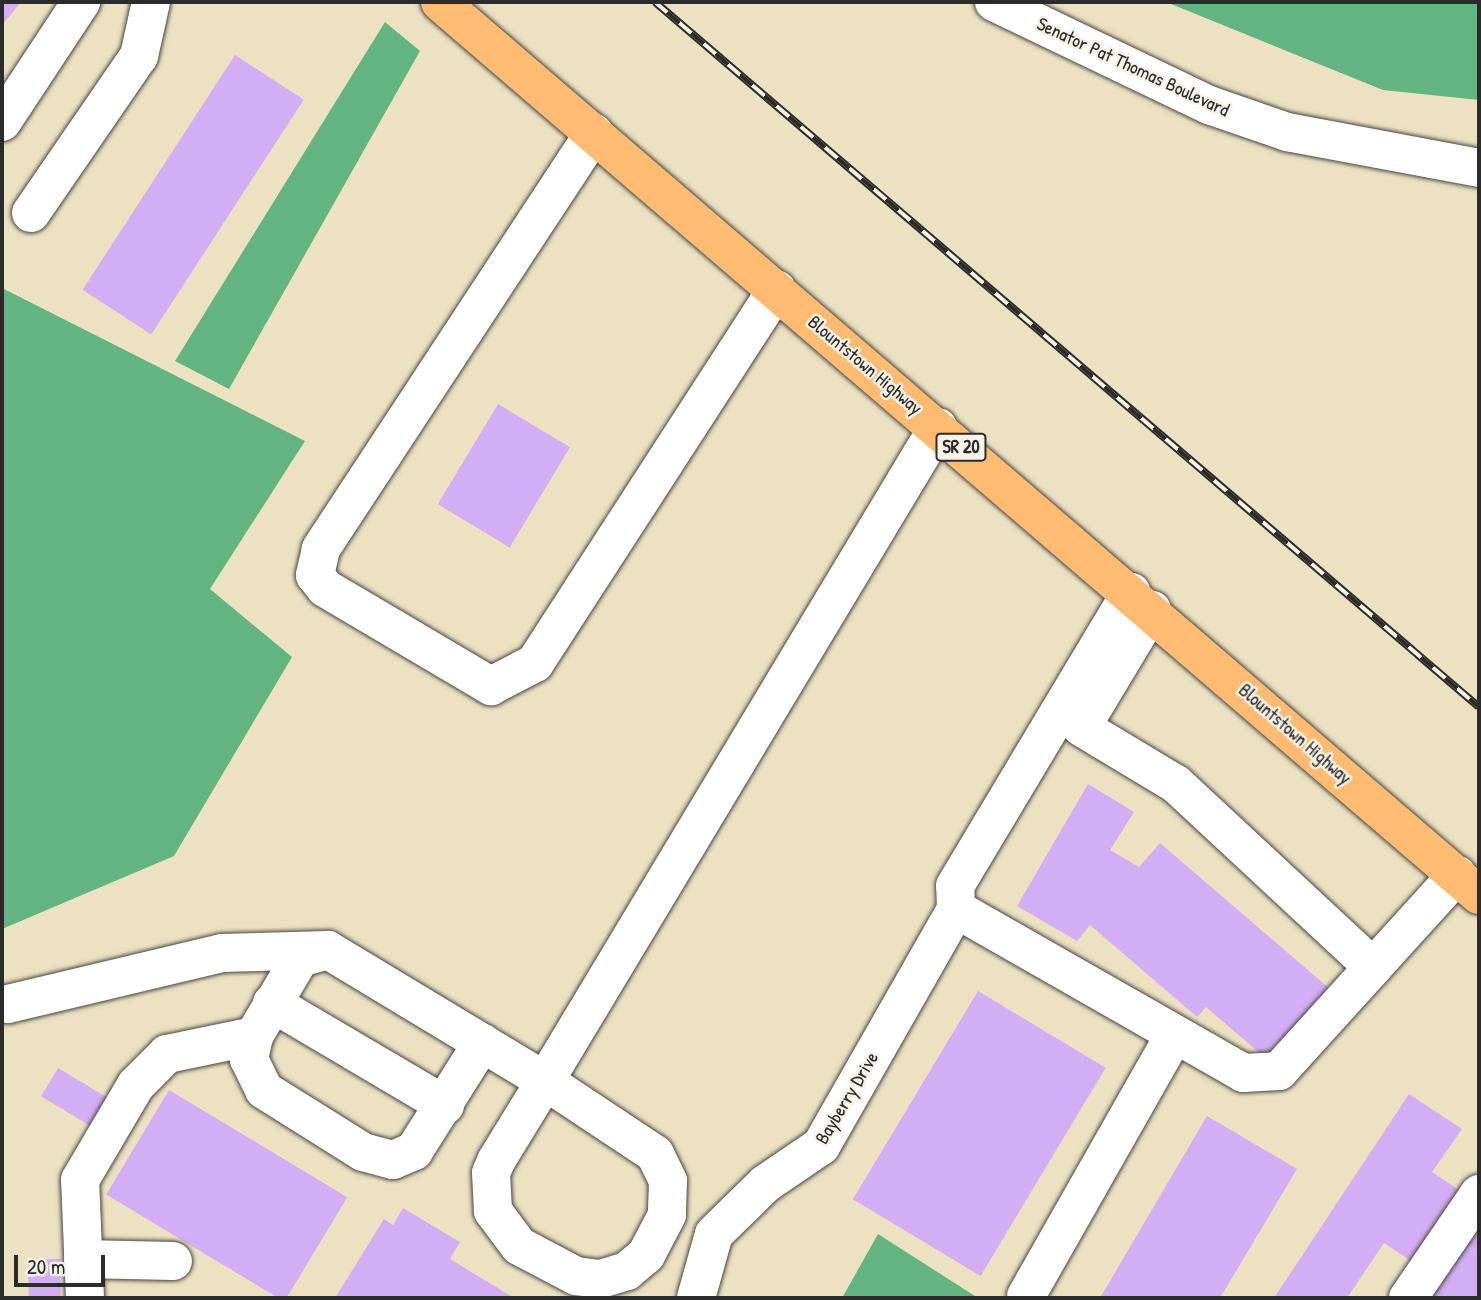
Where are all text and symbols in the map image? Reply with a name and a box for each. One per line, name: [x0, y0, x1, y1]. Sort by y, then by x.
street label: Senator Pat Thomas Boulevard: [1033, 12, 1233, 122]
street label: Blountstown Highway: [803, 311, 927, 419]
road number: SR 20: [935, 432, 987, 462]
street label: Blountstown Highway: [1234, 679, 1356, 789]
street label: Bayberry Drive: [811, 1048, 883, 1148]
scale bar: [18, 1240, 108, 1284]
text: 20 m: [27, 1252, 65, 1281]

